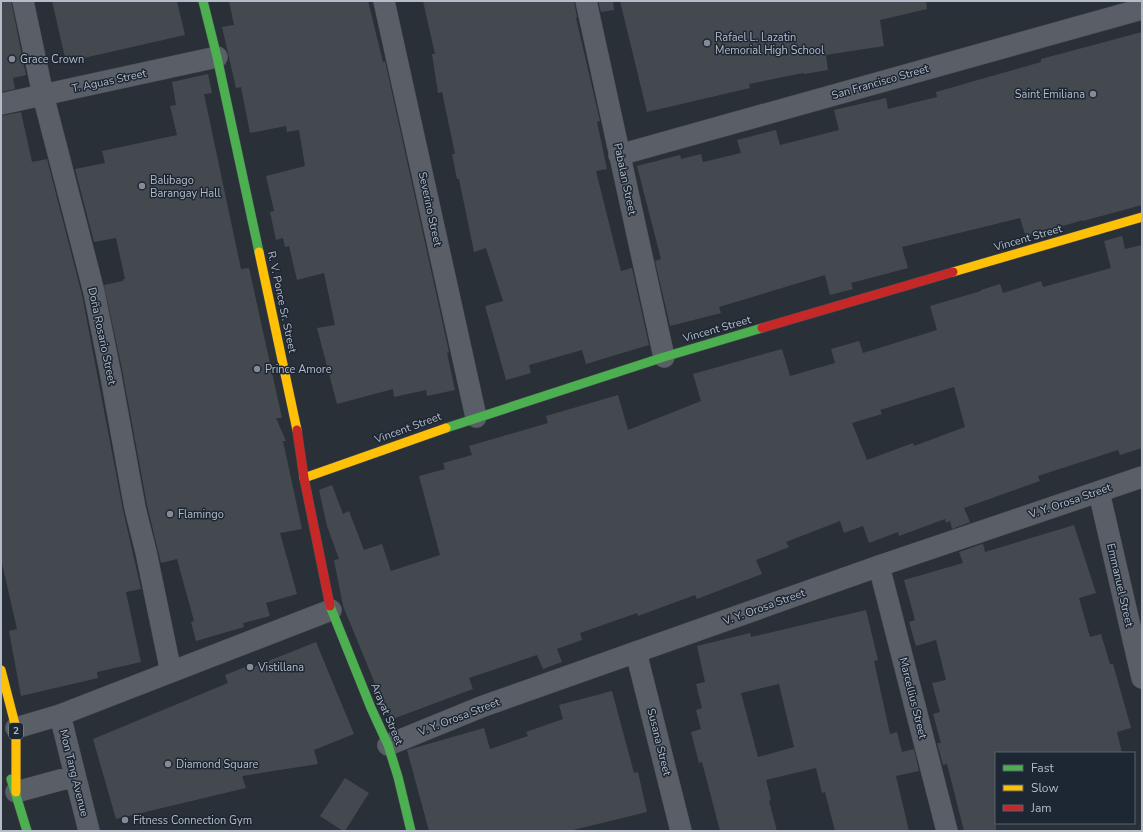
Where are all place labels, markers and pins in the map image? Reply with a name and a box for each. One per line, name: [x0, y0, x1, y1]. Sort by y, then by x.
place label: Rafael L. Lazatin Memorial High School: [715, 30, 825, 58]
marker: Rafael L. Lazatin Memorial High School: [702, 38, 712, 48]
place label: Grace Crown: [20, 52, 84, 67]
marker: Grace Crown: [7, 54, 17, 64]
place label: Saint Emiliana: [1015, 87, 1085, 102]
marker: Saint Emiliana: [1088, 89, 1098, 99]
place label: Balibago Barangay Hall: [150, 173, 221, 201]
marker: Balibago Barangay Hall: [137, 181, 147, 191]
place label: Prince Amore: [265, 362, 332, 377]
marker: Prince Amore: [252, 364, 262, 374]
place label: Flamingo: [178, 507, 224, 522]
marker: Flamingo: [165, 509, 175, 519]
place label: Vistillana: [257, 660, 304, 675]
marker: Vistillana: [245, 662, 255, 672]
place label: Diamond Square: [176, 757, 259, 772]
marker: Diamond Square: [163, 759, 173, 769]
place label: Fitness Connection Gym: [133, 813, 252, 828]
marker: Fitness Connection Gym: [120, 815, 130, 825]

